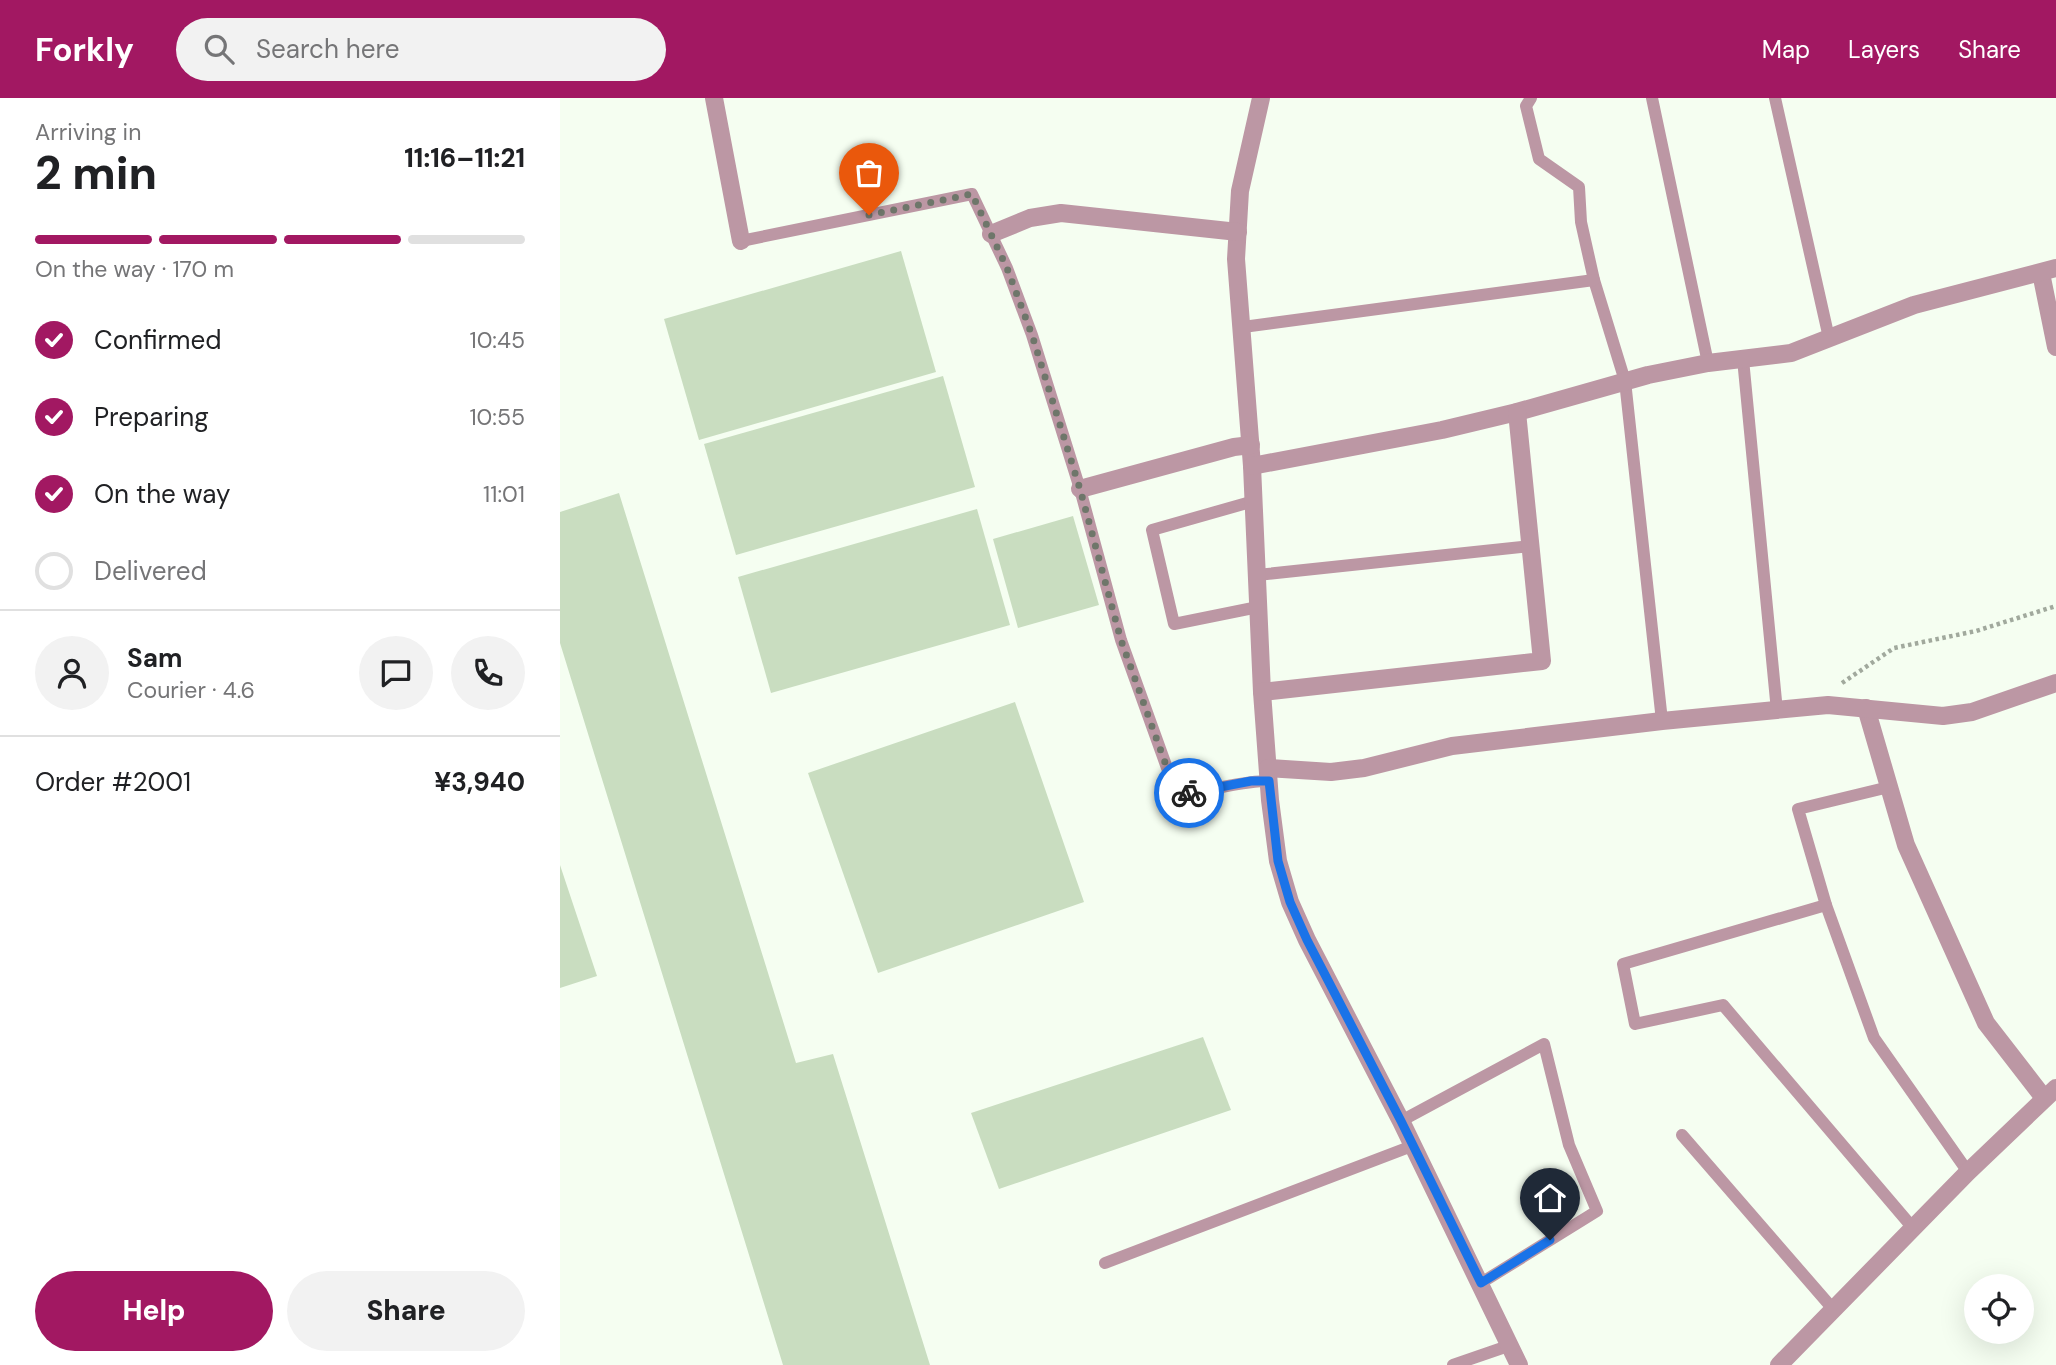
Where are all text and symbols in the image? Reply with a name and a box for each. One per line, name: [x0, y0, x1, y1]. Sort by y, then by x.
search box: [176, 18, 666, 81]
text: Forkly: [35, 28, 134, 71]
icon: search: [200, 30, 238, 68]
text: Search here: [256, 32, 399, 66]
text: Map: [1762, 34, 1810, 65]
text: Layers: [1848, 34, 1920, 65]
text: Share: [1958, 34, 2021, 65]
text: Arriving in: [35, 117, 141, 147]
text: 11:16–11:21: [404, 141, 525, 175]
text: 2 min: [35, 143, 157, 203]
pin: [839, 143, 899, 215]
icon: bag: [850, 154, 888, 192]
text: On the way · 170 m: [35, 254, 234, 284]
icon: check: [35, 321, 73, 359]
text: Confirmed: [94, 323, 221, 357]
text: 10:45: [469, 325, 525, 355]
icon: check: [35, 398, 73, 436]
text: Preparing: [94, 400, 209, 434]
text: 10:55: [469, 402, 525, 432]
icon: check: [35, 475, 73, 513]
text: On the way: [94, 477, 230, 511]
text: 11:01: [483, 479, 525, 509]
text: Delivered: [94, 554, 207, 588]
button: person: [35, 636, 109, 710]
button: chat: [359, 636, 433, 710]
button: phone: [451, 636, 525, 710]
text: Sam: [127, 641, 182, 675]
text: Courier · 4.6: [127, 675, 255, 705]
courier: [1154, 758, 1224, 828]
text: Order #2001: [35, 765, 191, 799]
text: ¥3,940: [434, 765, 525, 799]
icon: bike: [1170, 774, 1208, 812]
pin: [1520, 1168, 1580, 1240]
icon: home: [1531, 1179, 1569, 1217]
button: Help: [35, 1271, 273, 1351]
button: Share: [287, 1271, 525, 1351]
map controls: [1964, 1274, 2034, 1344]
button: locate: [1964, 1274, 2034, 1344]

